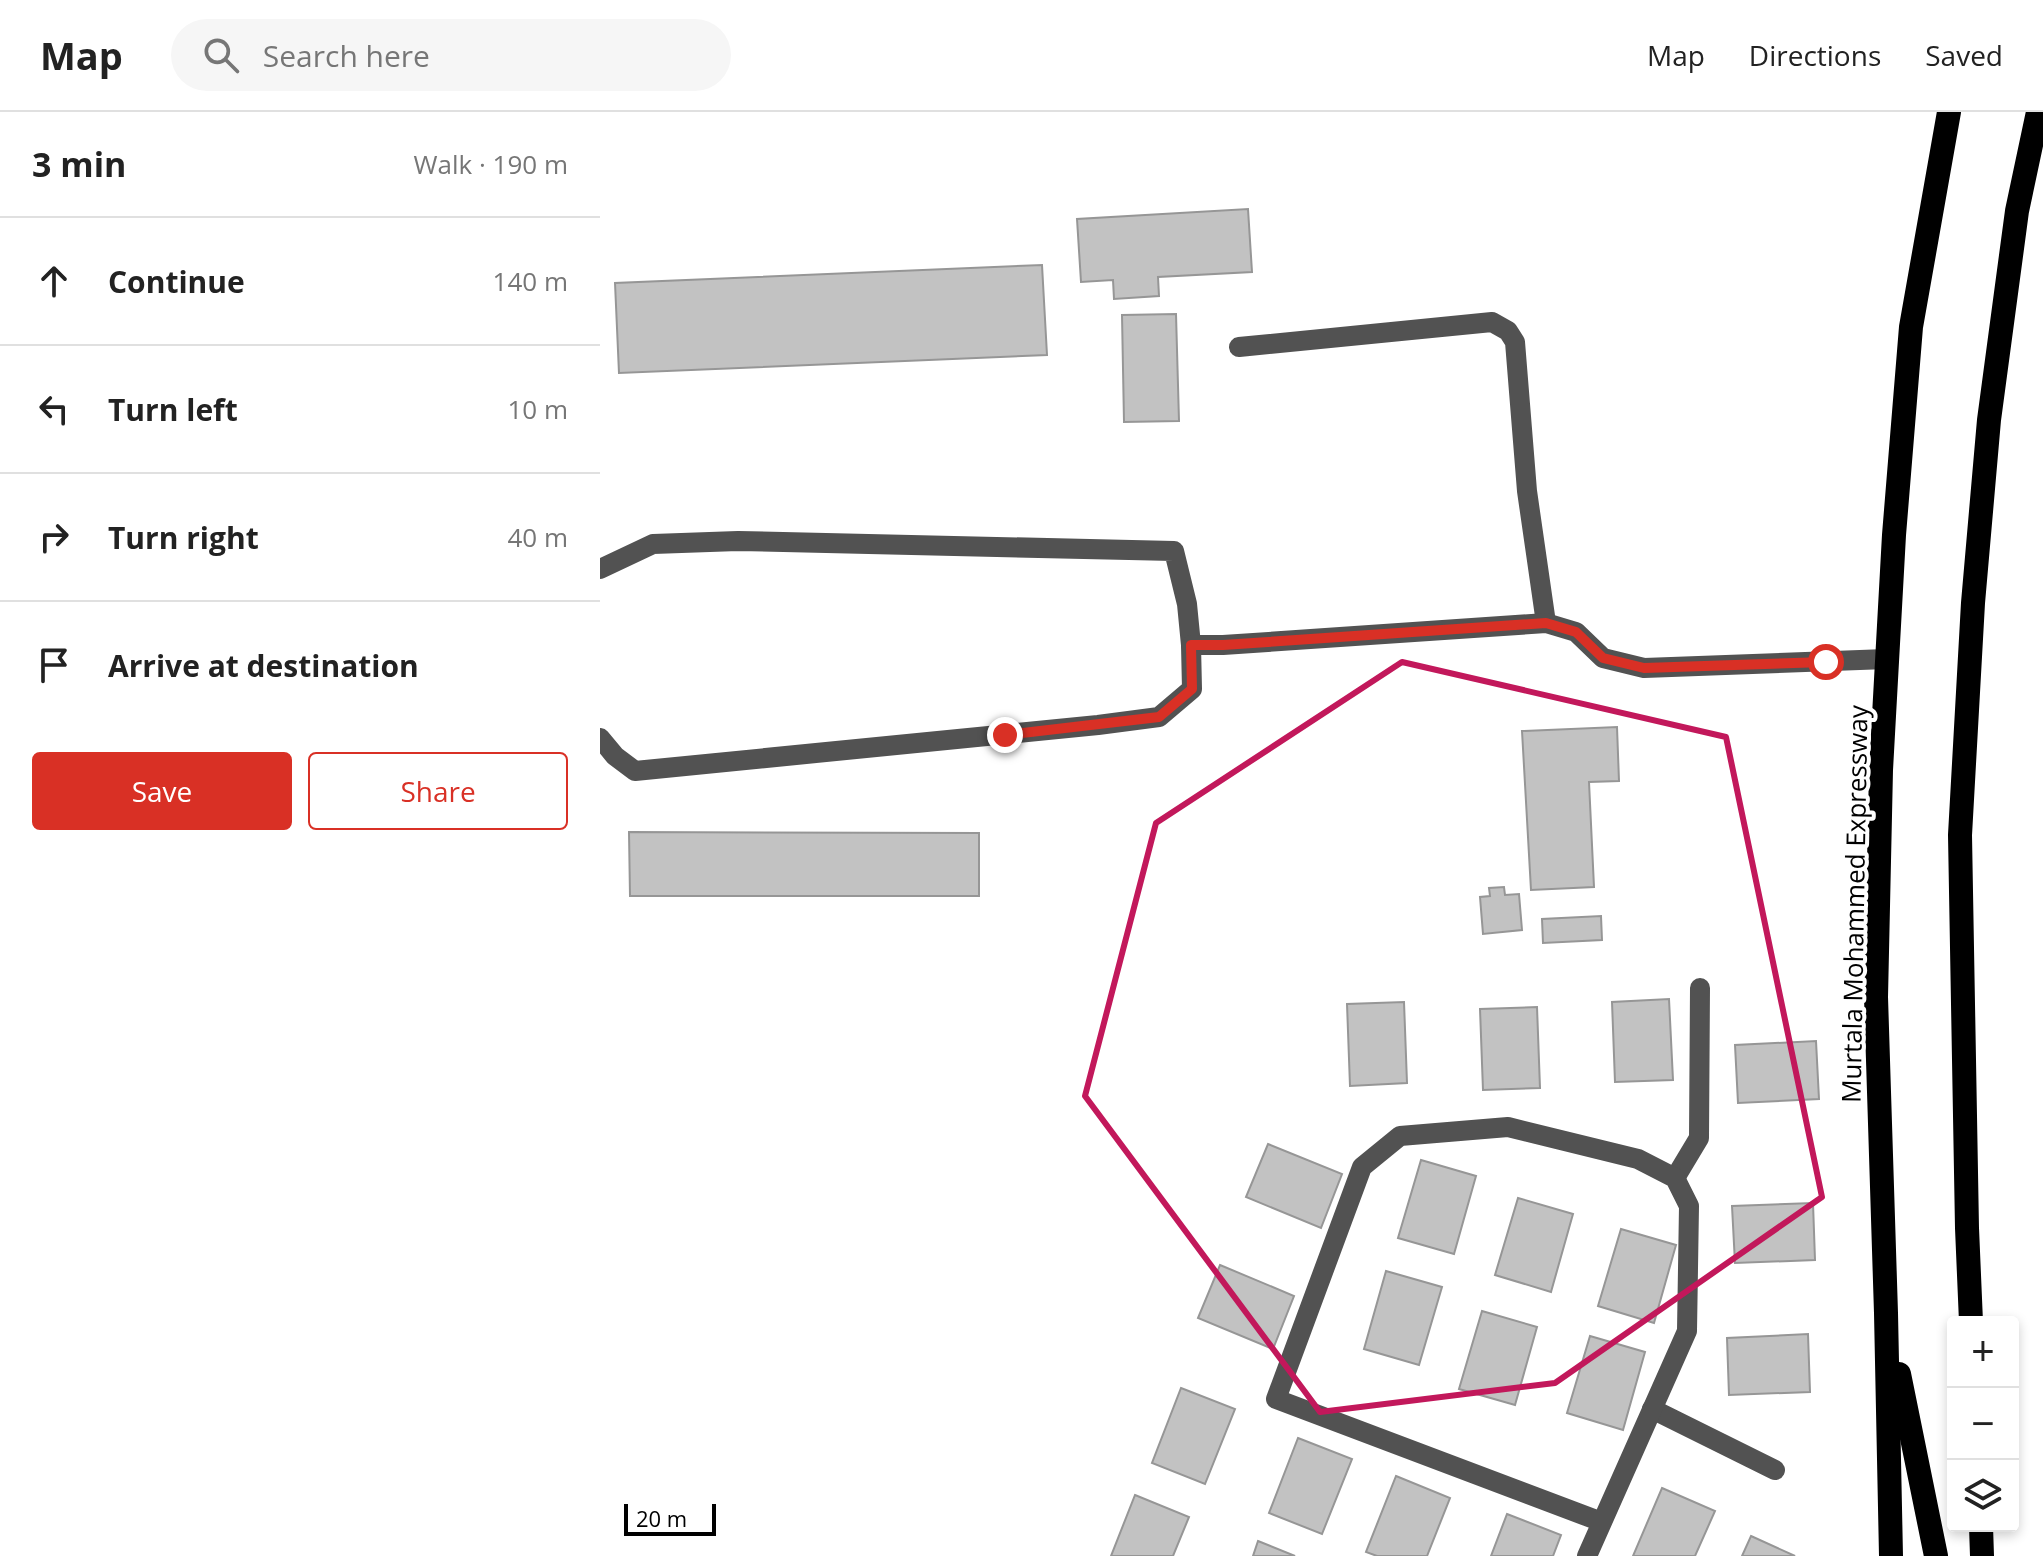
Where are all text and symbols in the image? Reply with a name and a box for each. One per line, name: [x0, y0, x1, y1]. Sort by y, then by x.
search box: [171, 19, 731, 91]
text: Map: [40, 29, 123, 81]
icon: search: [199, 33, 243, 77]
text: Search here: [263, 35, 430, 76]
text: Map: [1647, 36, 1705, 74]
text: Directions: [1749, 36, 1881, 74]
text: Saved: [1925, 36, 2003, 74]
text: 3 min: [32, 141, 126, 187]
text: Walk · 190 m: [414, 146, 568, 182]
icon: ahead: [32, 259, 76, 303]
text: Continue: [108, 261, 245, 302]
text: 140 m: [493, 263, 568, 299]
icon: left: [32, 387, 76, 431]
text: Turn left: [108, 389, 238, 430]
text: 10 m: [507, 391, 568, 427]
icon: right: [32, 515, 76, 559]
text: Turn right: [108, 517, 259, 558]
text: 40 m: [507, 519, 568, 555]
icon: arrive: [32, 643, 76, 687]
route start: [1808, 644, 1844, 680]
text: Arrive at destination: [108, 645, 419, 686]
street label: Murtala Mohammed Expressway: [1833, 704, 1875, 1103]
route end: [987, 717, 1023, 753]
button: Save: [32, 752, 292, 830]
button: Share: [308, 752, 568, 830]
map controls: [1947, 1316, 2019, 1532]
button: +: [1947, 1316, 2019, 1388]
button: −: [1947, 1388, 2019, 1460]
button: layers: [1947, 1460, 2019, 1532]
scale bar: [624, 1500, 716, 1536]
text: 20 m: [636, 1503, 687, 1533]

